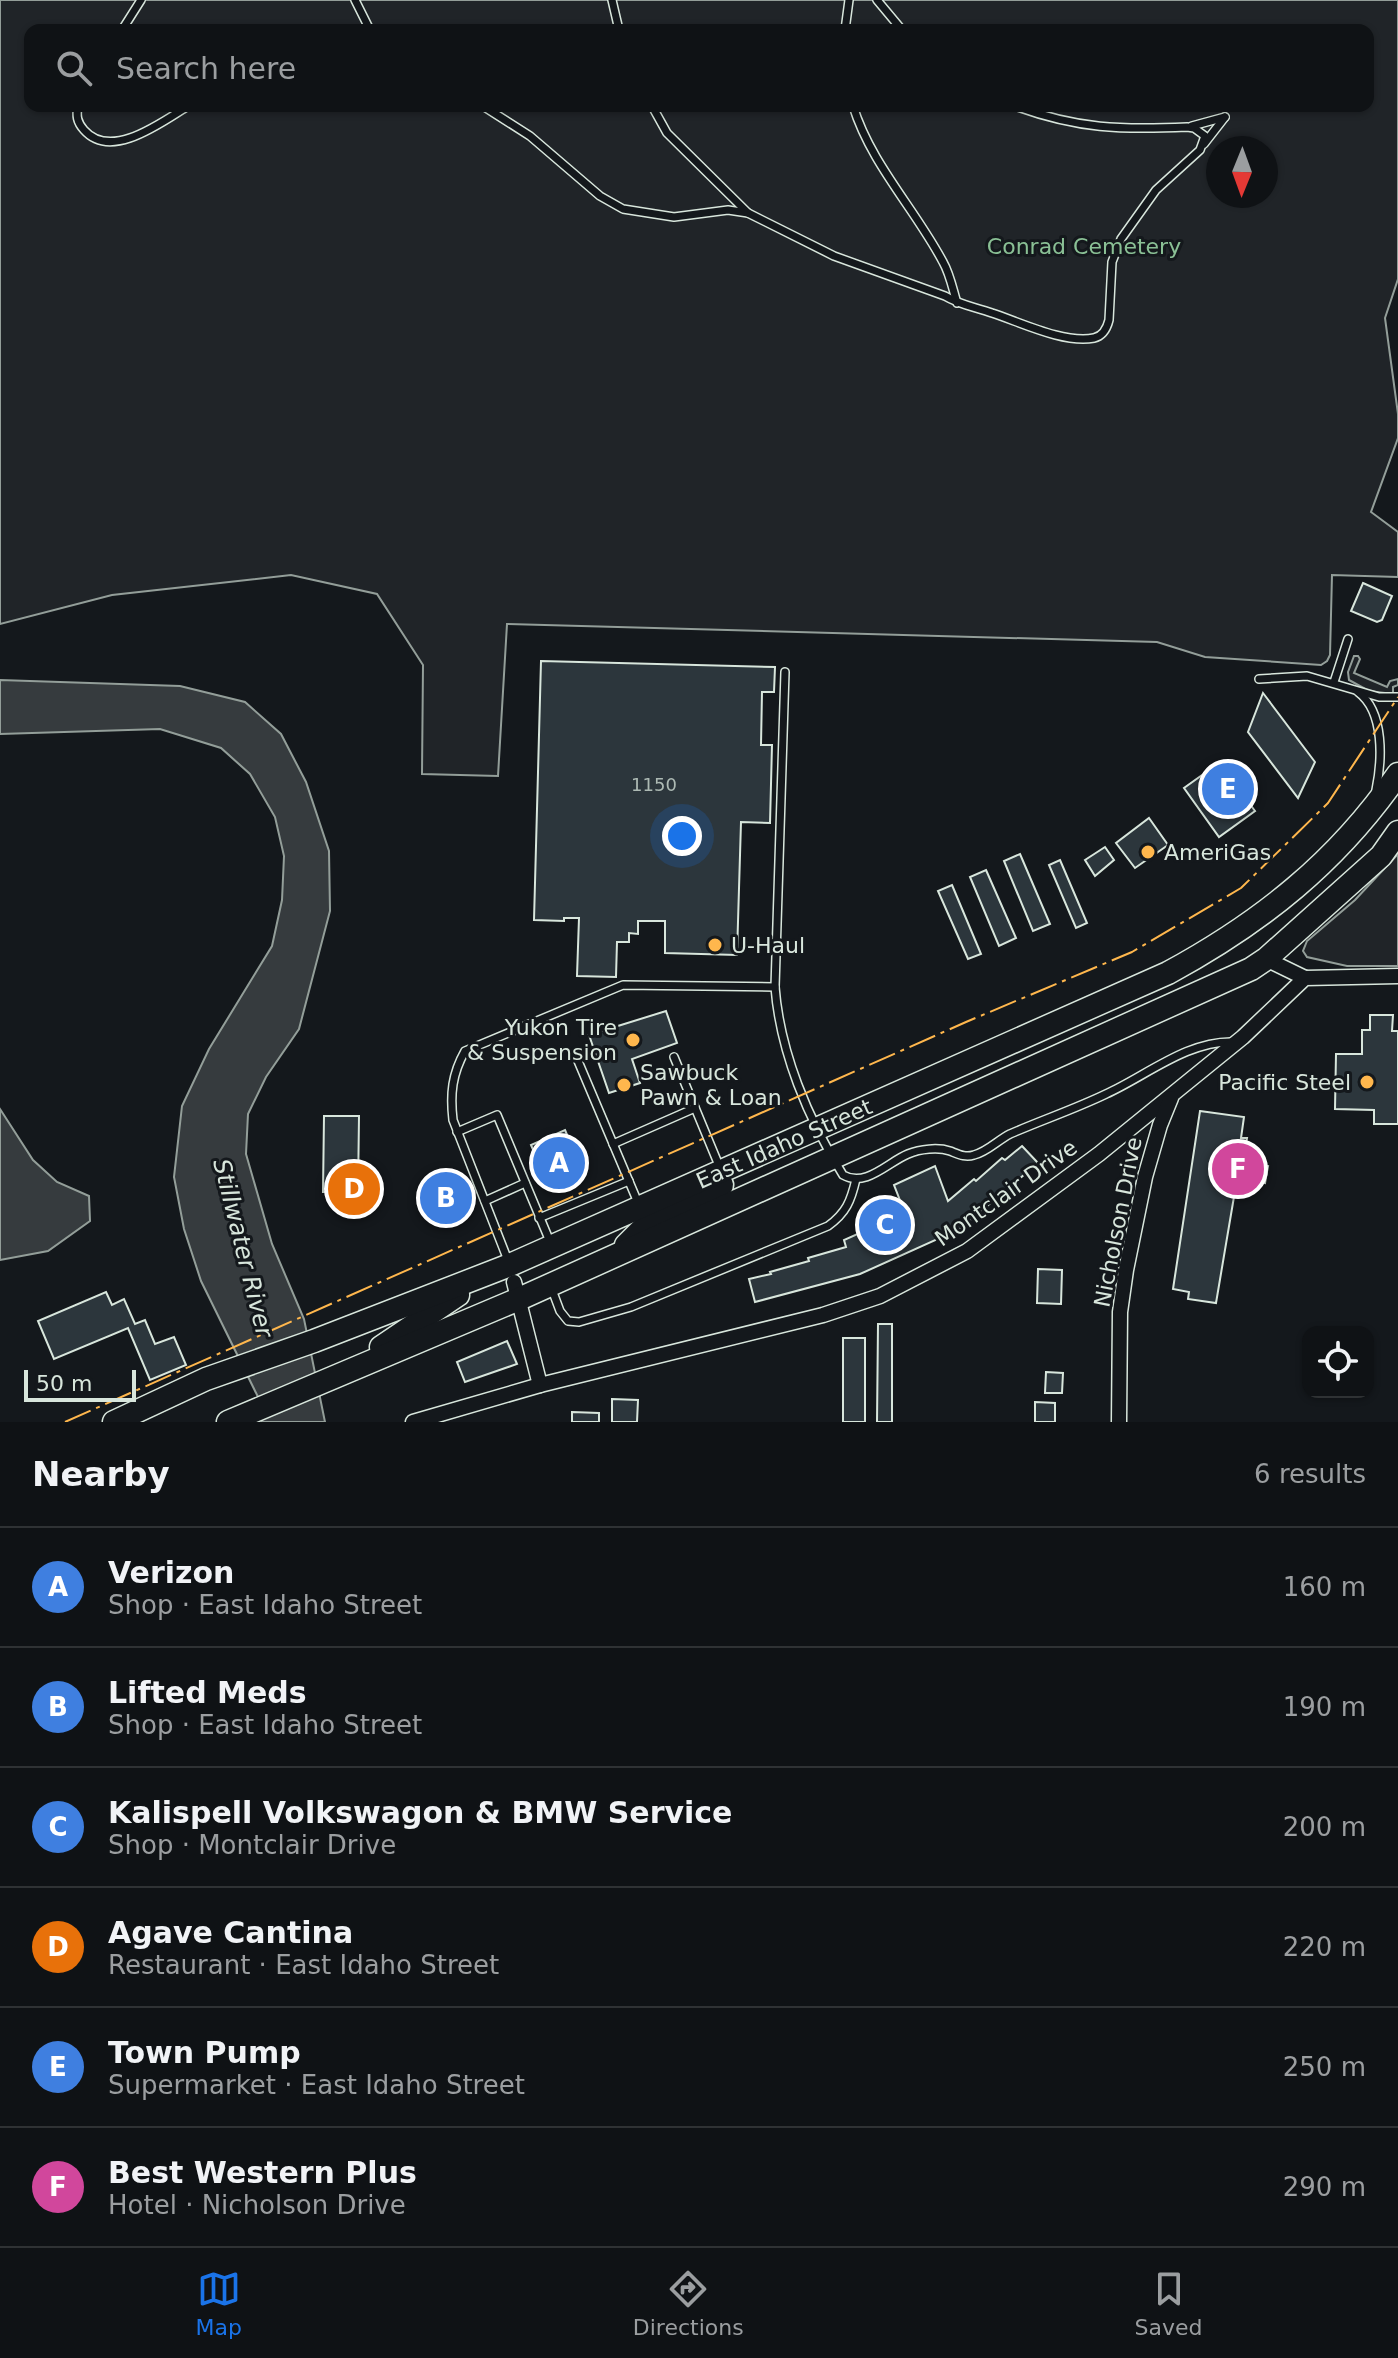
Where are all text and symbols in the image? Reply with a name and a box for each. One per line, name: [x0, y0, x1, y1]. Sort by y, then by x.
search box: [24, 24, 1374, 112]
icon: search: [52, 46, 96, 90]
text: Search here: [116, 51, 296, 86]
north arrow: [1206, 136, 1278, 208]
park label: Conrad Cemetery: [987, 234, 1181, 259]
pin: E: [1202, 759, 1254, 819]
house number: 1150: [631, 774, 677, 795]
your location: [662, 816, 702, 856]
place label: AmeriGas: [1164, 840, 1271, 865]
marker: AmeriGas: [1139, 843, 1157, 861]
place label: U-Haul: [731, 933, 805, 958]
marker: U-Haul: [706, 936, 724, 954]
place label: Yukon Tire & Suspension: [467, 1015, 617, 1065]
marker: Yukon Tire & Suspension: [624, 1031, 642, 1049]
place label: Sawbuck Pawn & Loan: [640, 1060, 782, 1110]
place label: Pacific Steel: [1218, 1070, 1351, 1095]
marker: Pacific Steel: [1358, 1073, 1376, 1091]
marker: Sawbuck Pawn & Loan: [615, 1076, 633, 1094]
street label: East Idaho Street: [692, 1093, 876, 1193]
pin: A: [533, 1133, 585, 1193]
street label: Montclair Drive: [930, 1135, 1082, 1251]
street label: Nicholson Drive: [1089, 1135, 1147, 1309]
pin: F: [1212, 1139, 1264, 1199]
water label: Stillwater River: [207, 1156, 279, 1342]
pin: D: [328, 1159, 380, 1219]
pin: B: [420, 1168, 472, 1228]
pin: C: [859, 1195, 911, 1255]
map controls: [1302, 1326, 1374, 1398]
button: locate: [1302, 1326, 1374, 1398]
scale bar: [24, 1366, 136, 1402]
text: 50 m: [36, 1371, 92, 1396]
text: Nearby: [32, 1454, 170, 1494]
text: 6 results: [1254, 1459, 1366, 1489]
text: Verizon: [108, 1555, 234, 1590]
text: A: [48, 1572, 68, 1602]
text: 160 m: [1283, 1572, 1366, 1602]
text: Shop · East Idaho Street: [108, 1590, 422, 1620]
text: Lifted Meds: [108, 1675, 307, 1710]
text: B: [48, 1692, 68, 1722]
text: 190 m: [1283, 1692, 1366, 1722]
text: Shop · East Idaho Street: [108, 1710, 422, 1740]
text: Kalispell Volkswagon & BMW Service: [108, 1795, 732, 1830]
text: C: [48, 1812, 68, 1842]
text: 200 m: [1283, 1812, 1366, 1842]
text: Shop · Montclair Drive: [108, 1830, 396, 1860]
text: Agave Cantina: [108, 1915, 353, 1950]
text: D: [47, 1932, 69, 1962]
text: 220 m: [1283, 1932, 1366, 1962]
text: Restaurant · East Idaho Street: [108, 1950, 499, 1980]
text: Town Pump: [108, 2035, 301, 2070]
text: E: [49, 2052, 67, 2082]
text: 250 m: [1283, 2052, 1366, 2082]
text: Supermarket · East Idaho Street: [108, 2070, 525, 2100]
text: Best Western Plus: [108, 2155, 417, 2190]
text: F: [49, 2172, 67, 2202]
text: 290 m: [1283, 2172, 1366, 2202]
text: Hotel · Nicholson Drive: [108, 2190, 406, 2220]
tab: Map: [195, 2267, 242, 2340]
tab: Directions: [633, 2267, 744, 2340]
tab: Saved: [1135, 2267, 1203, 2340]

